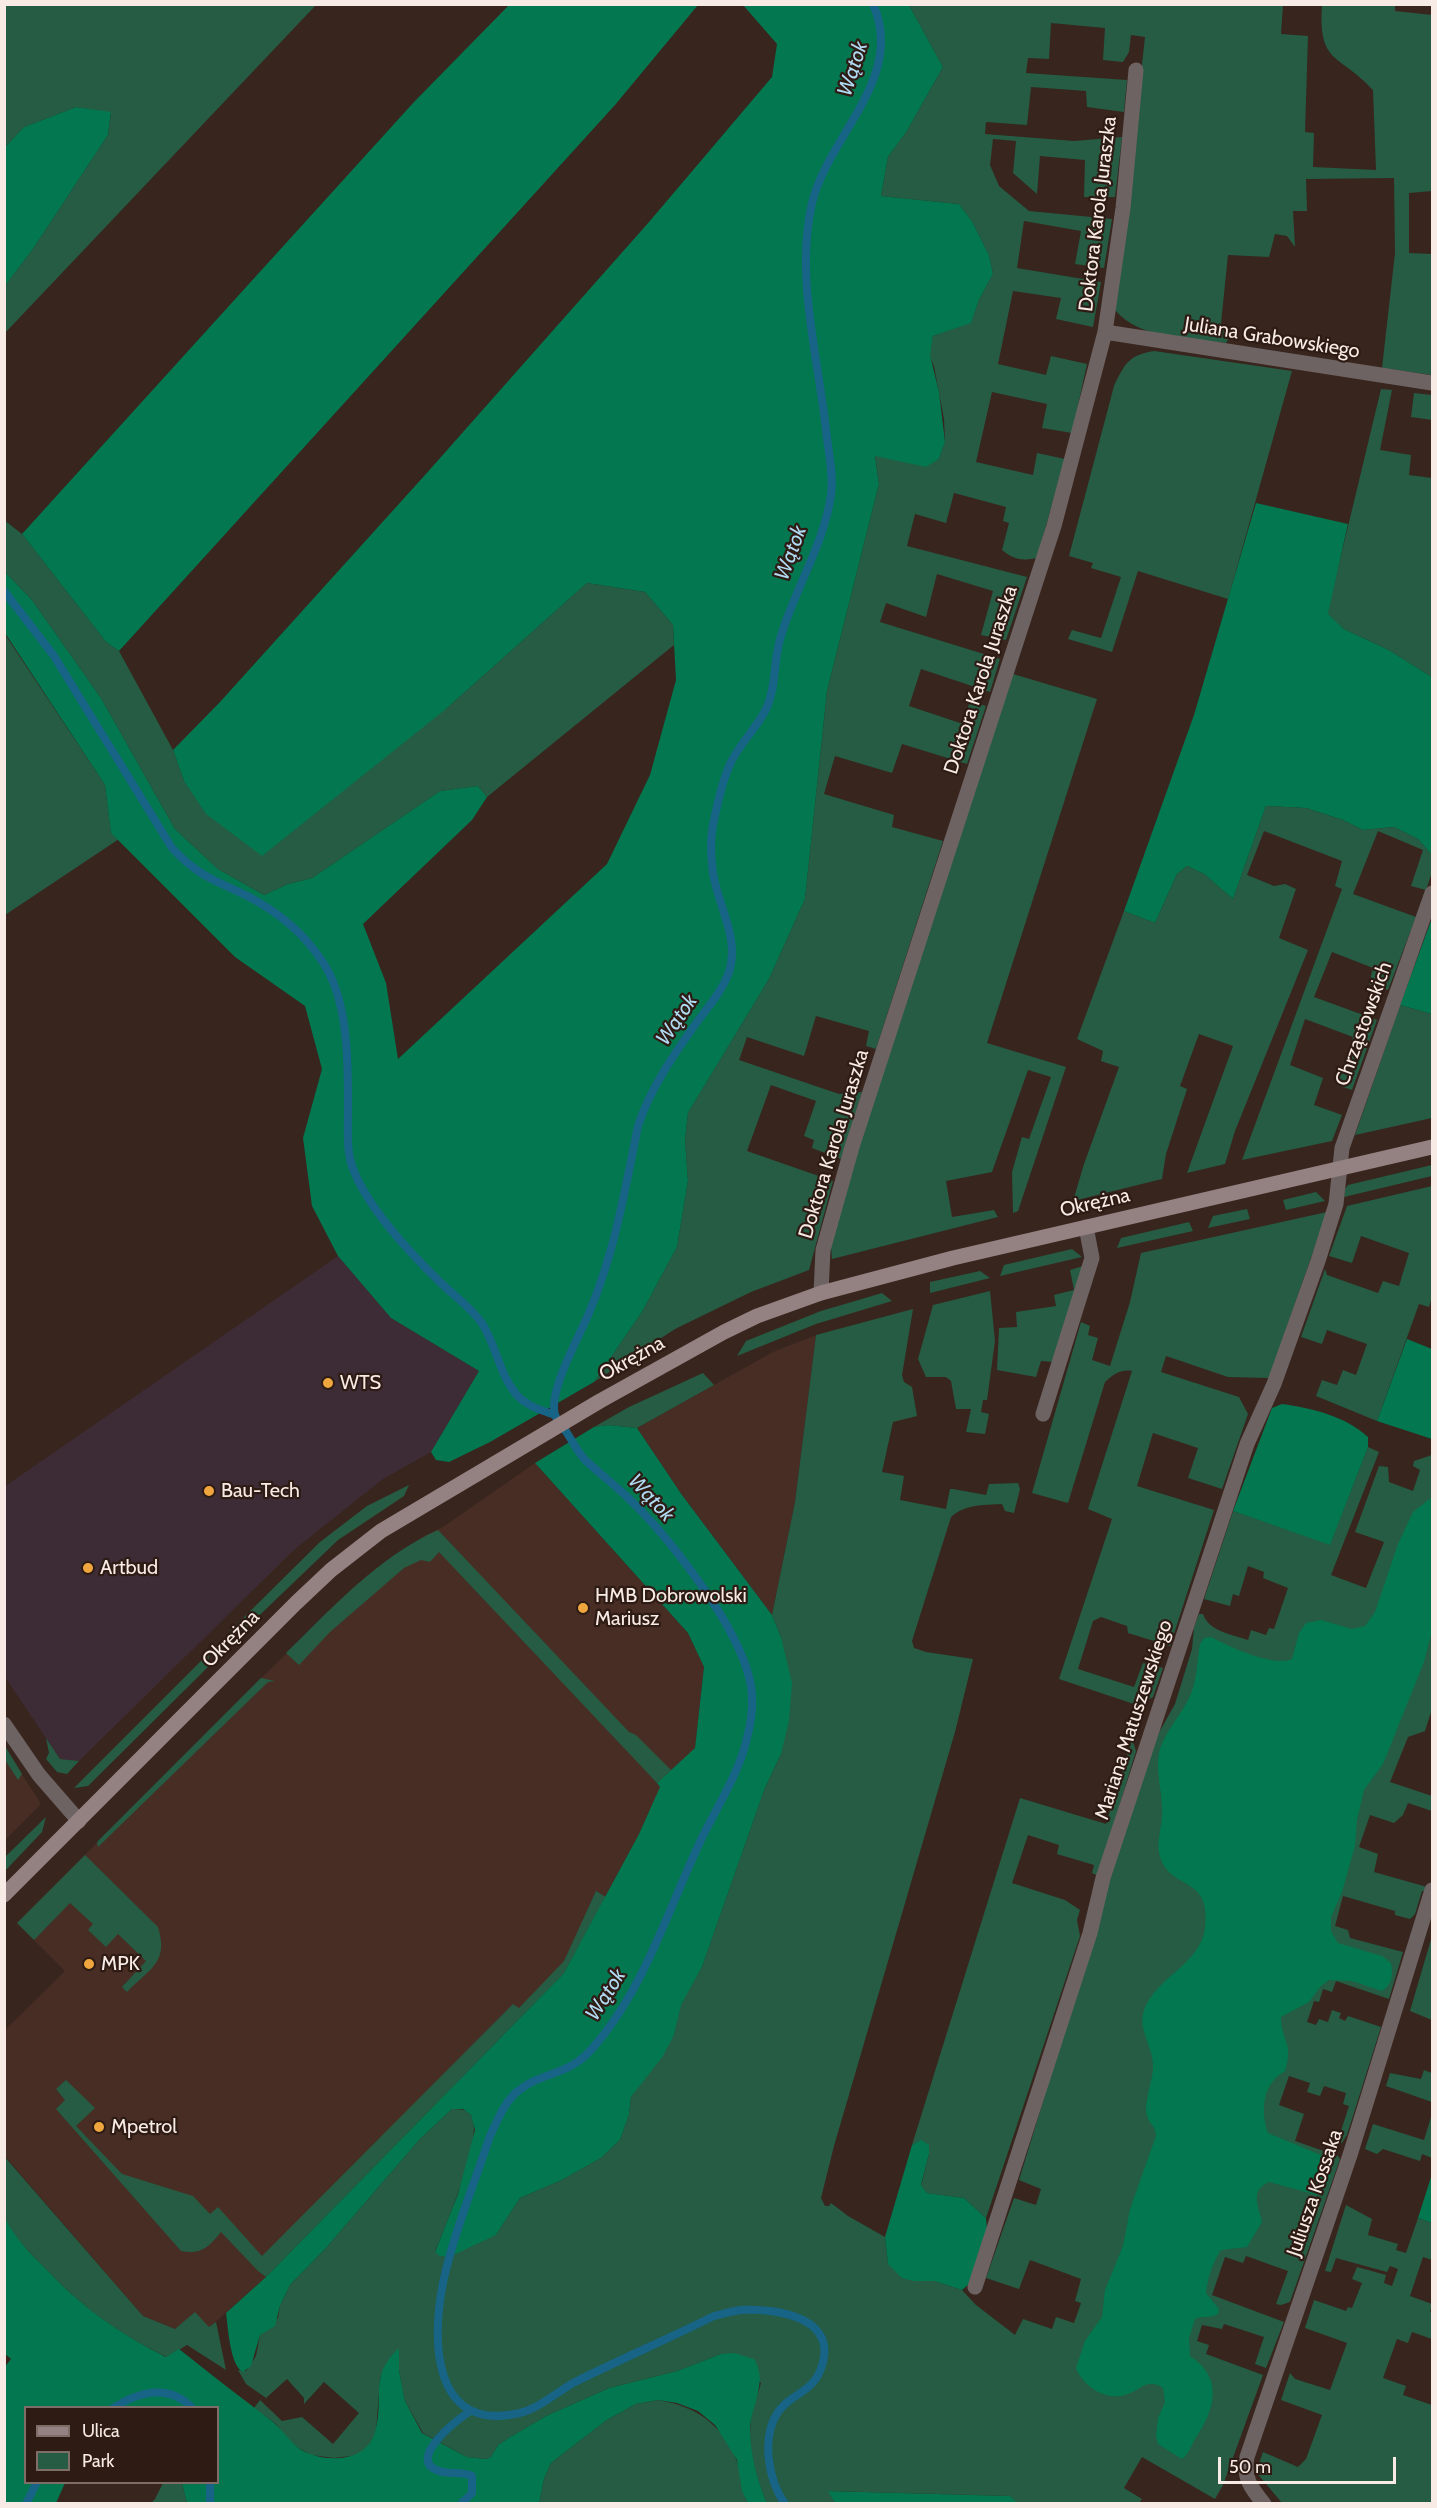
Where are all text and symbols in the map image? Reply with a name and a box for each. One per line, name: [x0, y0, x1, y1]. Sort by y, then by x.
water label: Wątok: [832, 38, 874, 100]
street label: Doktora Karola Juraszka: [1074, 115, 1122, 313]
street label: Juliana Grabowskiego: [1182, 312, 1362, 364]
water label: Wątok: [770, 522, 812, 584]
street label: Doktora Karola Juraszka: [939, 583, 1023, 777]
street label: Chrząstowskich: [1330, 959, 1398, 1089]
water label: Wątok: [651, 990, 703, 1050]
street label: Doktora Karola Juraszka: [794, 1047, 874, 1241]
street label: Okrężna: [1058, 1183, 1132, 1223]
street label: Okrężna: [595, 1331, 669, 1387]
place label: WTS: [340, 1371, 381, 1395]
marker: WTS: [321, 1376, 335, 1390]
water label: Wątok: [623, 1469, 679, 1527]
place label: Bau-Tech: [221, 1479, 300, 1503]
marker: Bau-Tech: [202, 1484, 216, 1498]
place label: Artbud: [100, 1556, 158, 1580]
marker: Artbud: [81, 1561, 95, 1575]
place label: HMB Dobrowolski Mariusz: [595, 1584, 747, 1631]
marker: HMB Dobrowolski Mariusz: [576, 1601, 590, 1615]
street label: Okrężna: [197, 1605, 265, 1673]
street label: Mariana Matuszewskiego: [1090, 1617, 1178, 1823]
place label: MPK: [101, 1952, 140, 1976]
marker: MPK: [82, 1957, 96, 1971]
water label: Wątok: [580, 1965, 632, 2025]
place label: Mpetrol: [111, 2115, 177, 2139]
marker: Mpetrol: [92, 2120, 106, 2134]
street label: Juliusza Kossaka: [1282, 2126, 1348, 2260]
legend: [24, 2406, 219, 2484]
text: Ulica: [82, 2420, 120, 2442]
scale bar: [1221, 2445, 1400, 2483]
text: Park: [82, 2450, 114, 2472]
text: 50 m: [1229, 2456, 1271, 2478]

